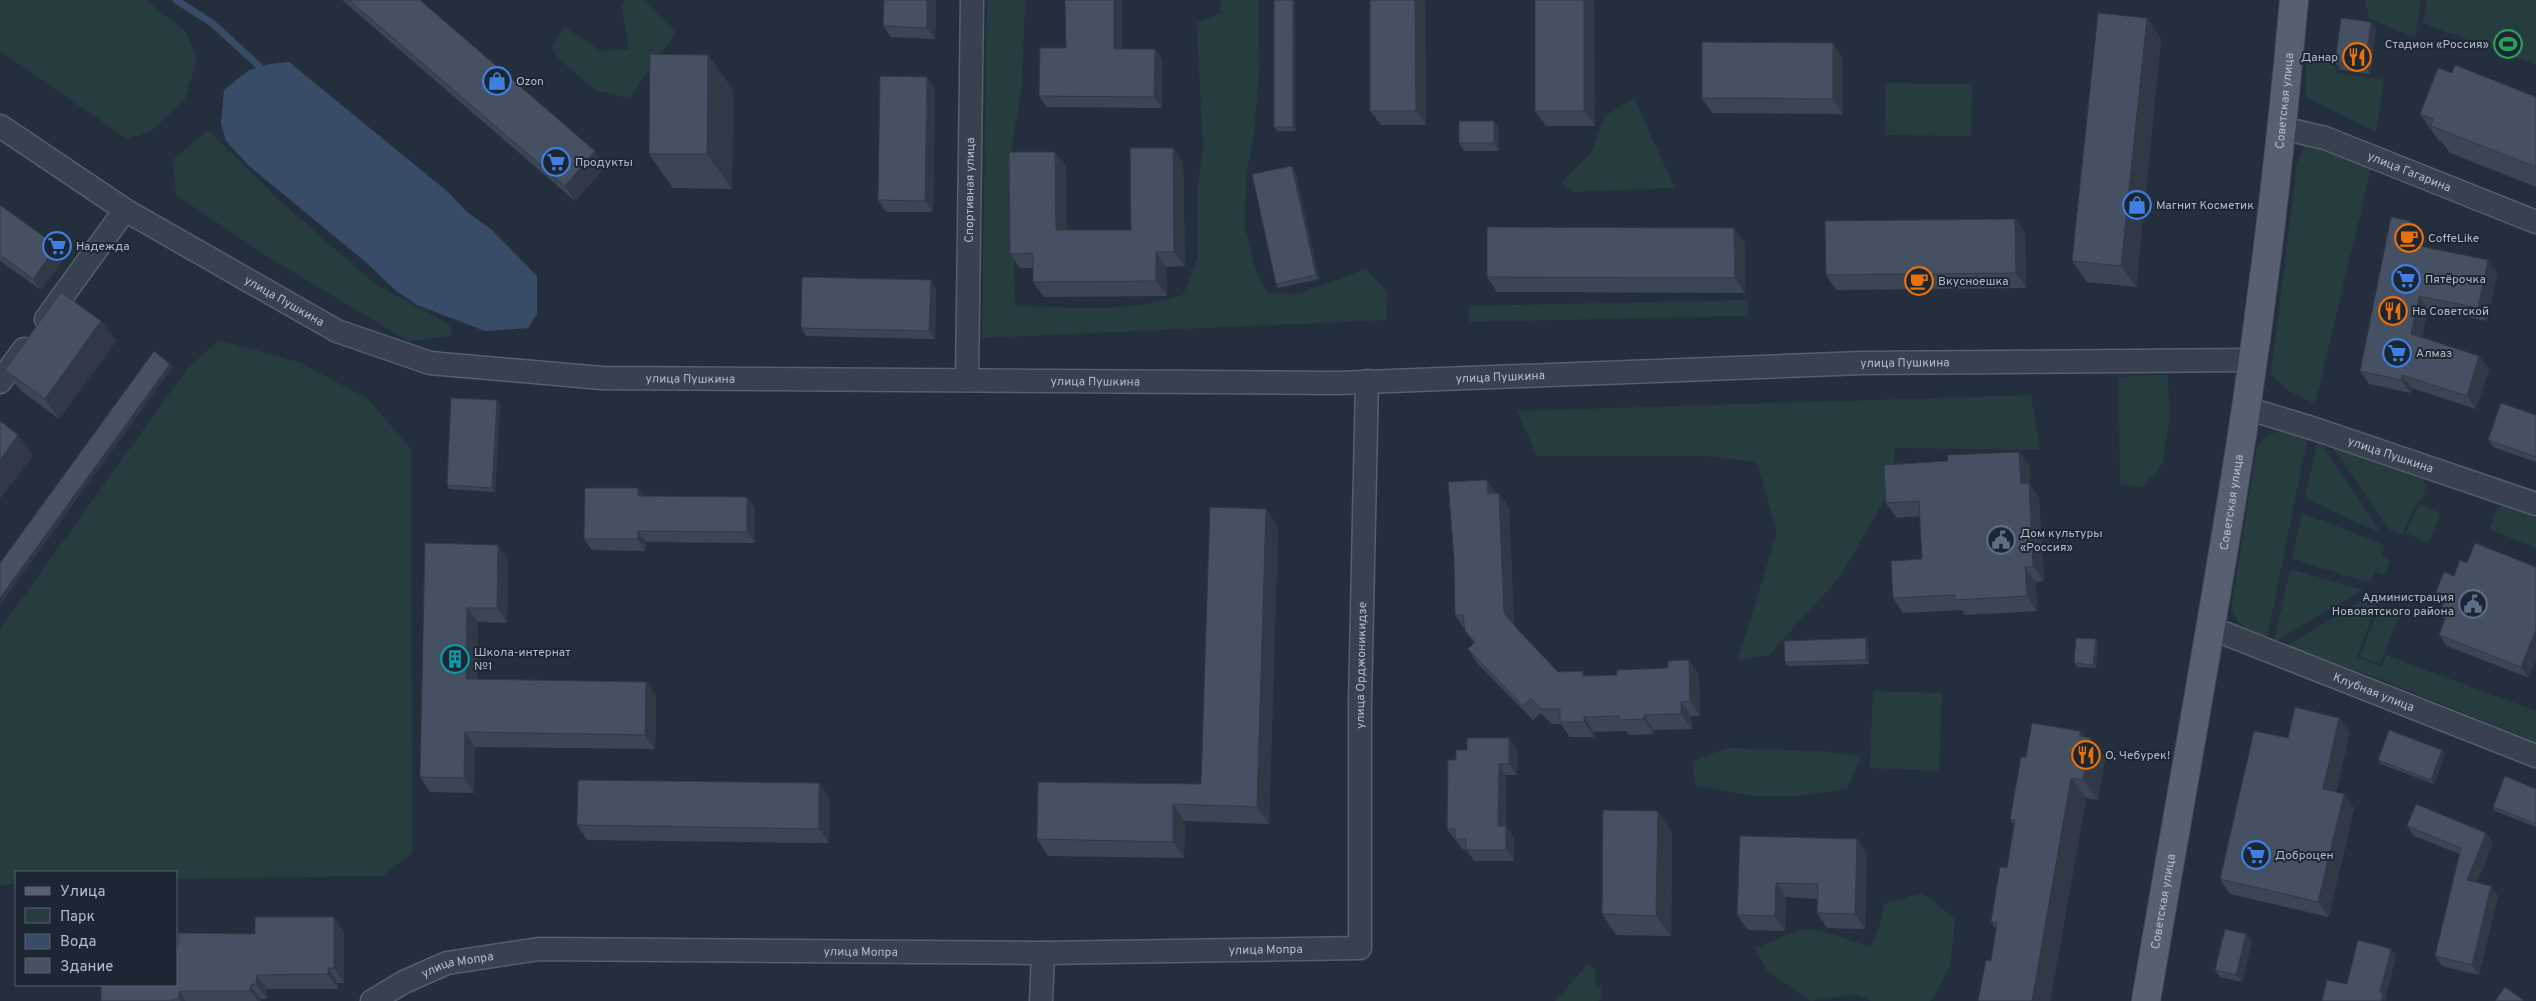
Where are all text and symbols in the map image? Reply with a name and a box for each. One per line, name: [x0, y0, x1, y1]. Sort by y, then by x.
sports icon: Стадион «Россия»: [2493, 29, 2523, 59]
place label: Стадион «Россия»: [2385, 37, 2489, 53]
restaurant icon: Данар: [2342, 42, 2372, 72]
place label: Данар: [2301, 50, 2338, 66]
street label: Советская улица: [2272, 52, 2298, 150]
shop icon: Ozon: [482, 66, 512, 96]
place label: Ozon: [516, 74, 544, 90]
street label: Спортивная улица: [962, 137, 979, 243]
supermarket icon: Продукты: [541, 147, 571, 177]
street label: улица Гагарина: [2365, 149, 2453, 196]
place label: Продукты: [575, 155, 633, 171]
shop icon: Магнит Косметик: [2122, 190, 2152, 220]
place label: Магнит Косметик: [2156, 198, 2254, 214]
cafe icon: CoffeLike: [2394, 223, 2424, 253]
supermarket icon: Надежда: [42, 231, 72, 261]
place label: CoffeLike: [2428, 231, 2479, 247]
place label: Надежда: [76, 239, 130, 255]
supermarket icon: Пятёрочка: [2391, 264, 2421, 294]
cafe icon: Вкусноешка: [1904, 266, 1934, 296]
place label: Пятёрочка: [2425, 272, 2486, 288]
street label: улица Пушкина: [241, 273, 327, 331]
place label: Вкусноешка: [1938, 274, 2009, 290]
restaurant icon: На Советской: [2378, 296, 2408, 326]
place label: На Советской: [2412, 304, 2489, 320]
supermarket icon: Алмаз: [2382, 338, 2412, 368]
place label: Алмаз: [2416, 346, 2453, 362]
street label: улица Пушкина: [1860, 355, 1950, 372]
street label: улица Пушкина: [1455, 368, 1545, 388]
street label: улица Пушкина: [646, 371, 735, 388]
street label: улица Пушкина: [1051, 374, 1140, 391]
street label: улица Пушкина: [2345, 434, 2435, 478]
street label: Советская улица: [2217, 453, 2248, 551]
public building icon: Дом культуры «Россия»: [1986, 525, 2016, 555]
place label: Дом культуры «Россия»: [2020, 526, 2103, 556]
public building icon: Администрация Нововятского района: [2458, 589, 2488, 619]
place label: Администрация Нововятского района: [2332, 590, 2454, 620]
street label: улица Орджоникидзе: [1353, 602, 1371, 729]
building icon: Школа-интернат №1: [440, 644, 470, 674]
place label: Школа-интернат №1: [474, 645, 571, 675]
street label: Клубная улица: [2330, 670, 2417, 716]
restaurant icon: О, Чебурек!: [2071, 740, 2101, 770]
place label: О, Чебурек!: [2105, 748, 2170, 764]
supermarket icon: Доброцен: [2241, 840, 2271, 870]
place label: Доброцен: [2275, 848, 2334, 864]
street label: Советская улица: [2148, 853, 2180, 951]
legend: [15, 871, 178, 986]
text: Улица: [60, 883, 105, 902]
text: Парк: [60, 908, 95, 927]
text: Вода: [60, 933, 96, 952]
street label: улица Мопра: [1229, 942, 1303, 959]
street label: улица Мопра: [824, 944, 898, 961]
street label: улица Мопра: [419, 949, 495, 982]
text: Здание: [60, 958, 113, 977]

